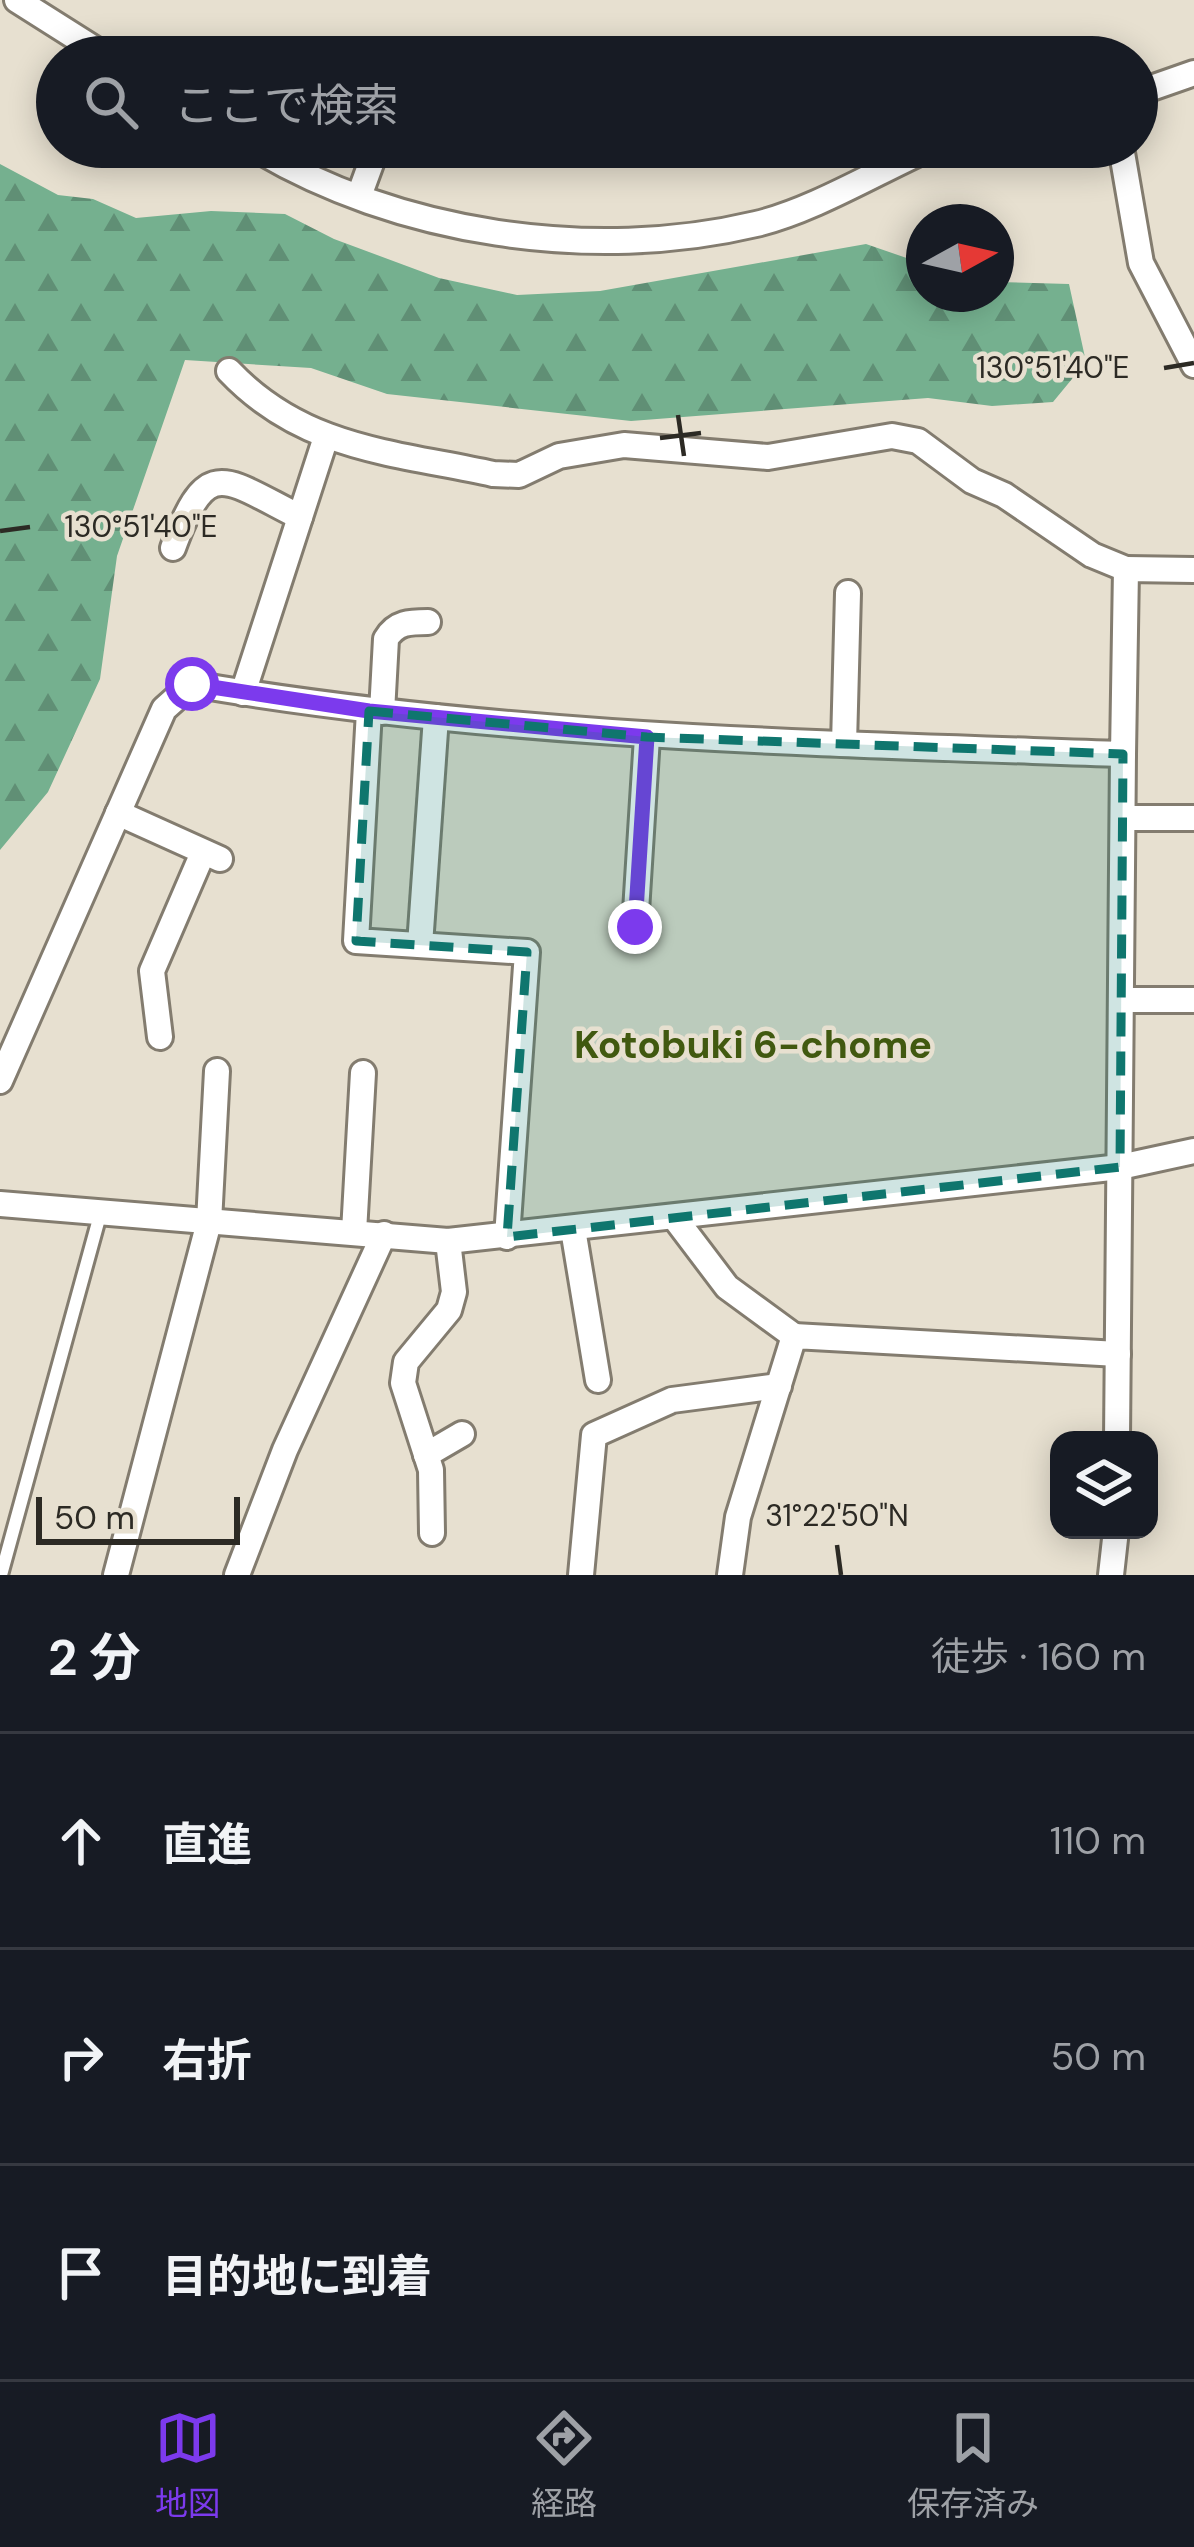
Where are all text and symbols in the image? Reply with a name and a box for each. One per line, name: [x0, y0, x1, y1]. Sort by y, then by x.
search box: [36, 36, 1158, 168]
icon: search: [78, 69, 144, 135]
text: ここで検索: [174, 76, 399, 135]
north arrow: [906, 204, 1014, 312]
text: 130°51'40"E: [976, 348, 1130, 387]
text: 130°51'40"E: [64, 507, 218, 546]
route start: [165, 657, 219, 711]
route end: [608, 900, 662, 954]
district label: Kotobuki 6-chome: [574, 1019, 932, 1070]
map controls: [1050, 1431, 1158, 1539]
button: layers: [1050, 1431, 1158, 1539]
scale bar: [36, 1491, 240, 1544]
text: 50 m: [54, 1496, 135, 1539]
text: 31°22'50"N: [765, 1496, 909, 1535]
text: 2 分: [48, 1624, 140, 1691]
text: 徒歩 · 160 m: [931, 1631, 1146, 1682]
icon: ahead: [48, 1808, 114, 1874]
text: 直進: [162, 1815, 252, 1874]
text: 110 m: [1050, 1815, 1146, 1866]
icon: right: [48, 2024, 114, 2090]
text: 右折: [162, 2031, 252, 2090]
text: 50 m: [1050, 2031, 1146, 2082]
icon: arrive: [48, 2240, 114, 2306]
text: 目的地に到着: [162, 2247, 432, 2306]
tab: 地図: [155, 2405, 221, 2525]
tab: 経路: [531, 2405, 597, 2525]
tab: 保存済み: [907, 2405, 1039, 2525]

